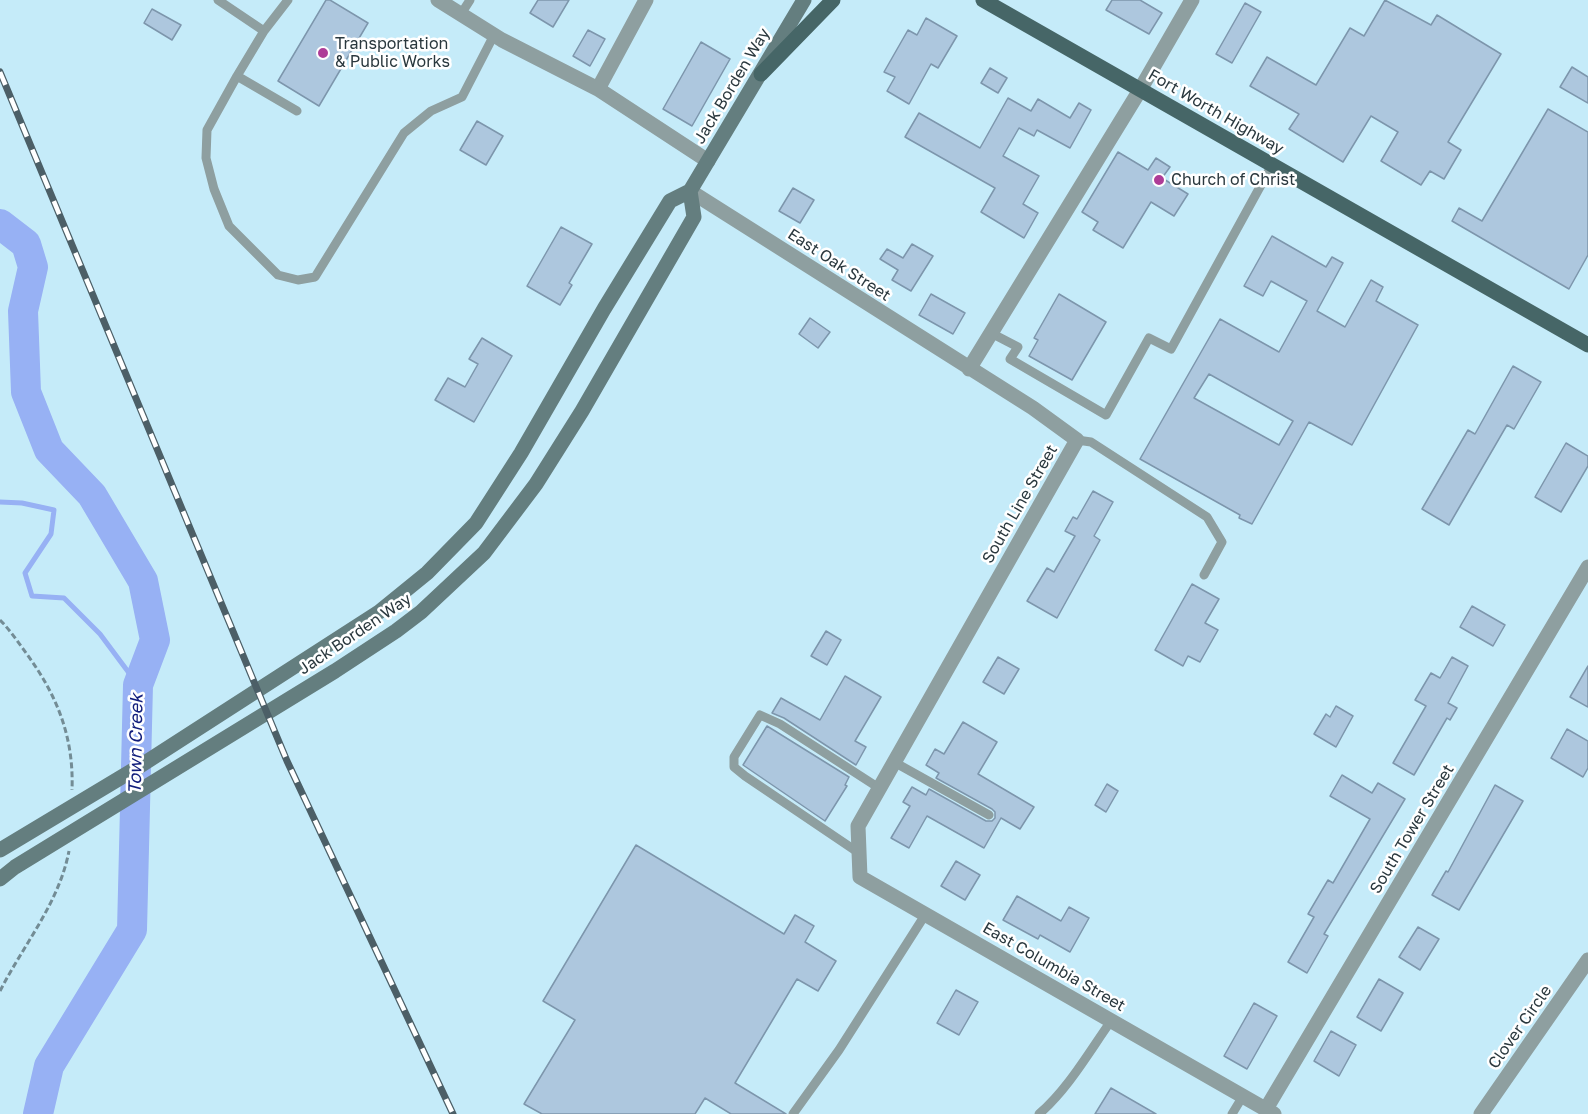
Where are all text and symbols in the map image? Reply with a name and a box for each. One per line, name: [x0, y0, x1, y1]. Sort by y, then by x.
street label: Jack Borden Way: [690, 25, 774, 147]
place label: Transportation & Public Works: [335, 34, 450, 72]
marker: Transportation & Public Works: [316, 46, 330, 60]
street label: Fort Worth Highway: [1145, 65, 1287, 159]
place label: Church of Christ: [1171, 170, 1295, 190]
marker: Church of Christ: [1152, 173, 1166, 187]
street label: East Oak Street: [784, 225, 894, 305]
street label: South Line Street: [978, 441, 1062, 567]
street label: Jack Borden Way: [295, 589, 415, 679]
water label: Town Creek: [124, 694, 148, 794]
street label: South Tower Street: [1366, 761, 1458, 897]
street label: East Columbia Street: [979, 918, 1129, 1016]
street label: Clover Circle: [1484, 982, 1556, 1072]

